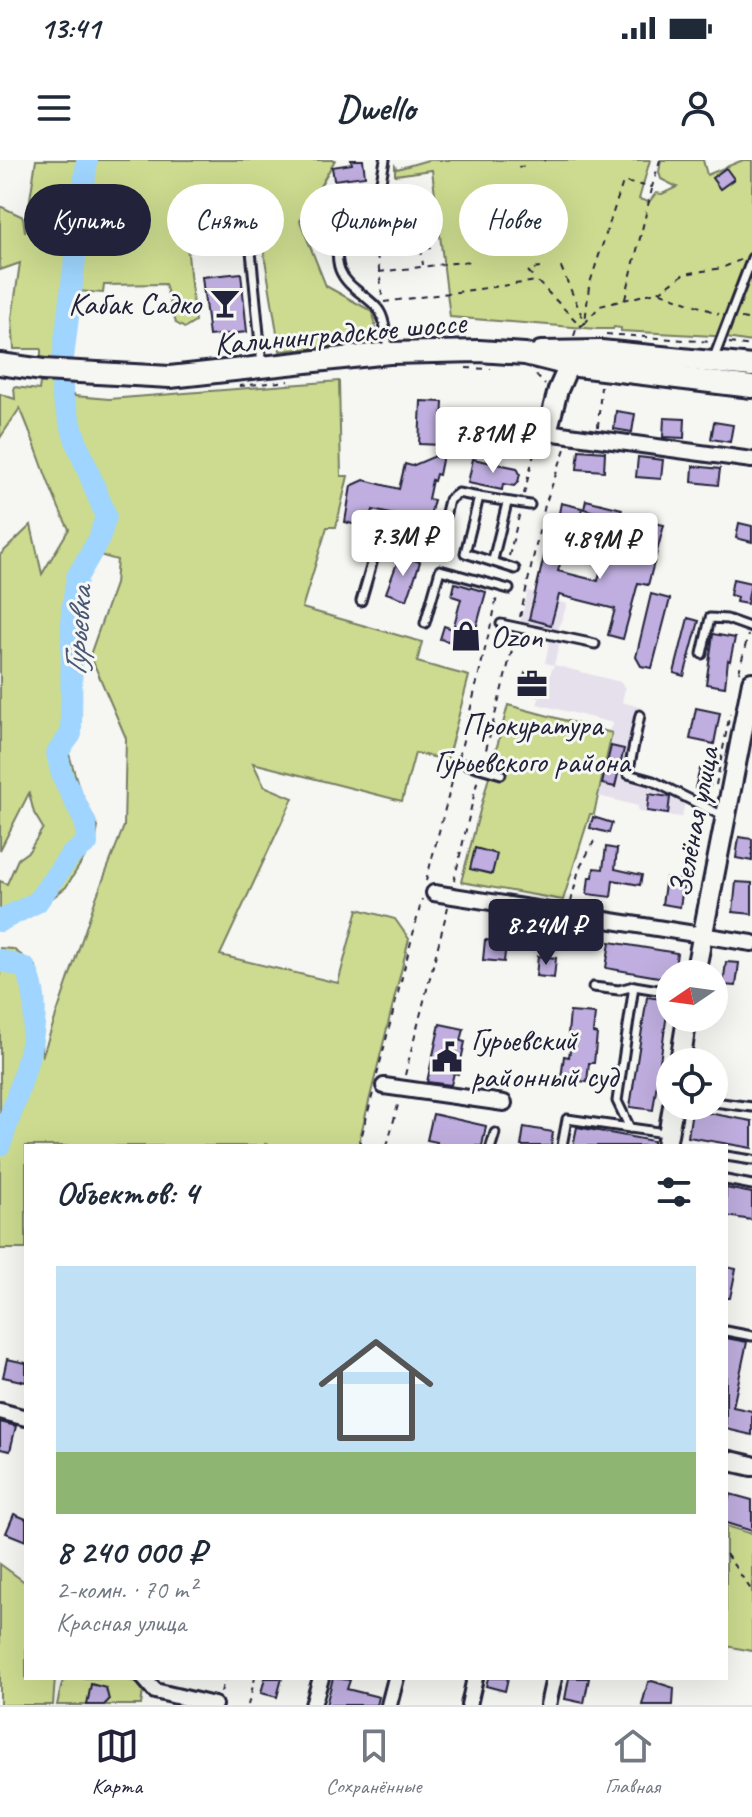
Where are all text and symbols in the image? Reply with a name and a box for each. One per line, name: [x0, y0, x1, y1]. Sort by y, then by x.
text: 13:41: [40, 9, 100, 47]
text: Dwello: [337, 85, 415, 131]
icon: menu: [32, 86, 76, 130]
icon: person: [676, 86, 720, 130]
chip: Купить: [24, 184, 151, 256]
chip: Снять: [167, 184, 284, 256]
chip: Фильтры: [300, 184, 443, 256]
chip: Новое: [459, 184, 568, 256]
place label: Кабак Садко: [68, 283, 203, 324]
bar icon: Кабак Садко: [208, 286, 242, 320]
street label: Калининградское шоссе: [213, 301, 470, 364]
pin: 7.81M ₽: [419, 407, 567, 475]
text: 7.81M ₽: [454, 416, 532, 449]
pin: 7.3M ₽: [338, 510, 468, 578]
pin: 4.89M ₽: [526, 513, 674, 581]
text: 7.3M ₽: [369, 519, 437, 552]
text: 4.89M ₽: [561, 522, 639, 555]
water label: Гурьевка: [52, 581, 102, 677]
place label: Ozon: [490, 616, 543, 657]
shop icon: Ozon: [449, 619, 483, 653]
office icon: Прокуратура Гурьевского района: [515, 667, 549, 701]
place label: Прокуратура Гурьевского района: [434, 704, 632, 782]
street label: Зелёная улица: [659, 741, 729, 901]
pin: 8.24M ₽: [472, 899, 620, 967]
text: 8.24M ₽: [507, 908, 585, 941]
north arrow: [656, 960, 728, 1032]
map controls: [656, 960, 728, 1120]
place label: Гурьевский районный суд: [471, 1019, 620, 1097]
public building icon: Гурьевский районный суд: [430, 1040, 464, 1074]
button: locate: [656, 1048, 728, 1120]
icon: filters: [652, 1170, 696, 1214]
text: Объектов: 4: [56, 1171, 198, 1214]
icon: home: [304, 1318, 448, 1462]
text: 8 240 000 ₽: [56, 1530, 205, 1573]
text: 2-комн. · 70 m²: [56, 1573, 196, 1606]
text: Красная улица: [56, 1606, 186, 1639]
tab: Карта: [92, 1724, 142, 1800]
tab: Сохранённые: [326, 1724, 421, 1800]
tab: Главная: [605, 1724, 660, 1800]

